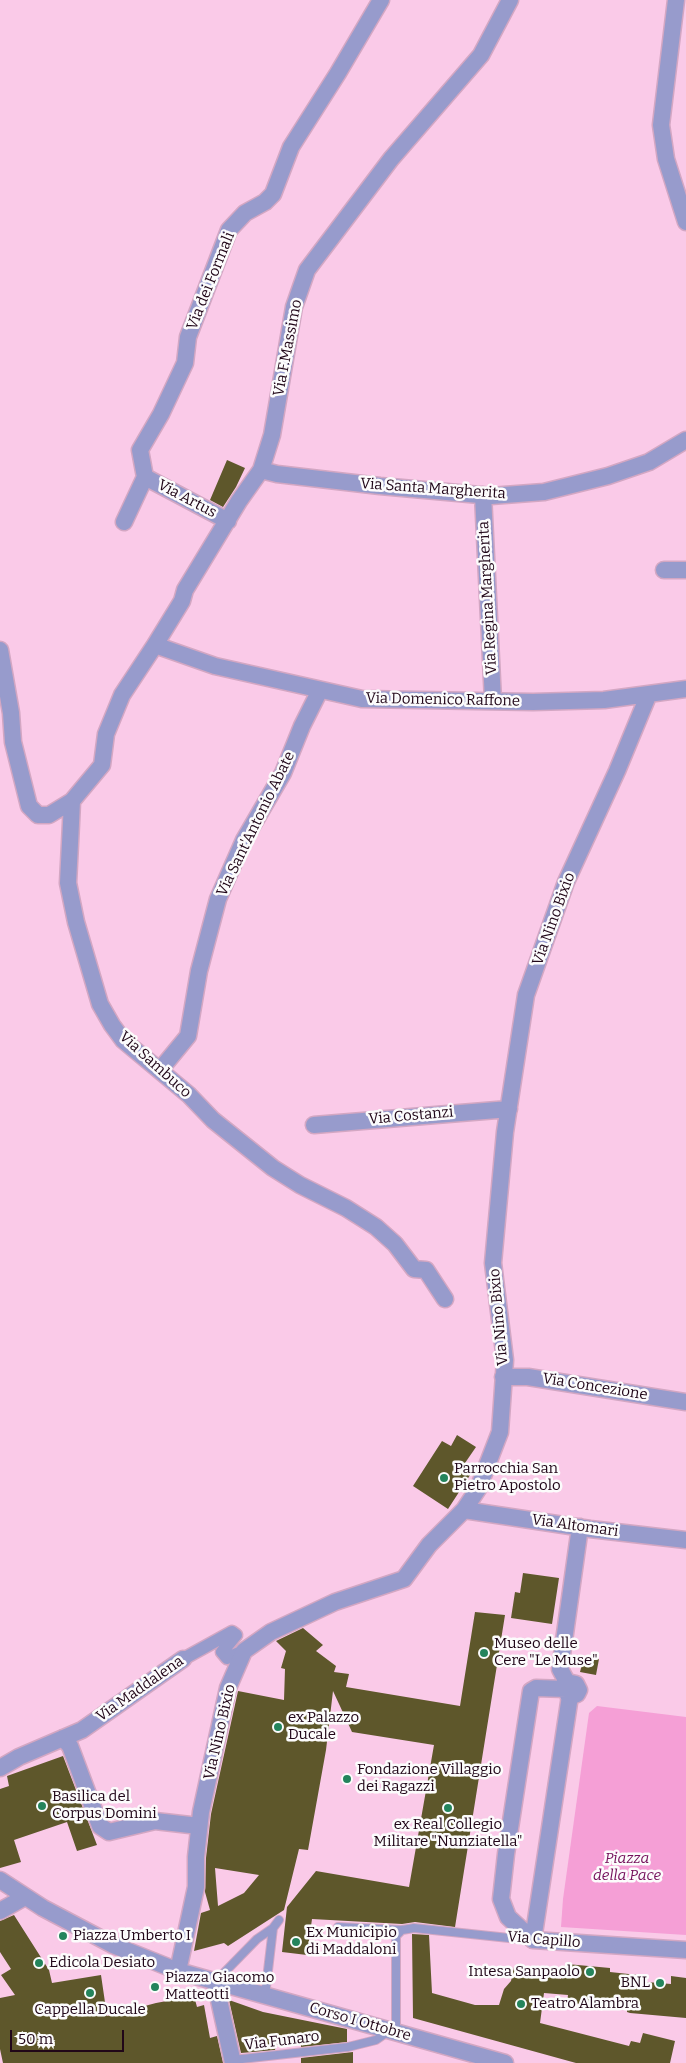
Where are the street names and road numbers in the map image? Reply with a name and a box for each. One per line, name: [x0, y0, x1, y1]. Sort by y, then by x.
street label: Via dei Formali: [183, 229, 239, 333]
street label: Via F.Massimo: [270, 298, 306, 398]
street label: Via Santa Margherita: [360, 475, 506, 503]
street label: Via Artus: [154, 476, 220, 522]
street label: Via Regina Margherita: [475, 521, 501, 675]
street label: Via Domenico Raffone: [366, 690, 520, 710]
street label: Via Sant'Antonio Abate: [213, 749, 299, 899]
street label: Via Nino Bixio: [529, 870, 579, 968]
street label: Via Sambuco: [115, 1028, 195, 1102]
street label: Via Costanzi: [368, 1103, 454, 1129]
street label: Via Nino Bixio: [486, 1268, 512, 1366]
street label: Via Concezione: [541, 1370, 649, 1404]
street label: Via Altomari: [531, 1511, 619, 1541]
street label: Via Maddalena: [93, 1652, 187, 1726]
street label: Via Nino Bixio: [200, 1683, 240, 1781]
street label: Via Capillo: [507, 1928, 581, 1952]
street label: Corso I Ottobre: [307, 1999, 413, 2045]
street label: Via Funaro: [244, 2027, 320, 2055]

